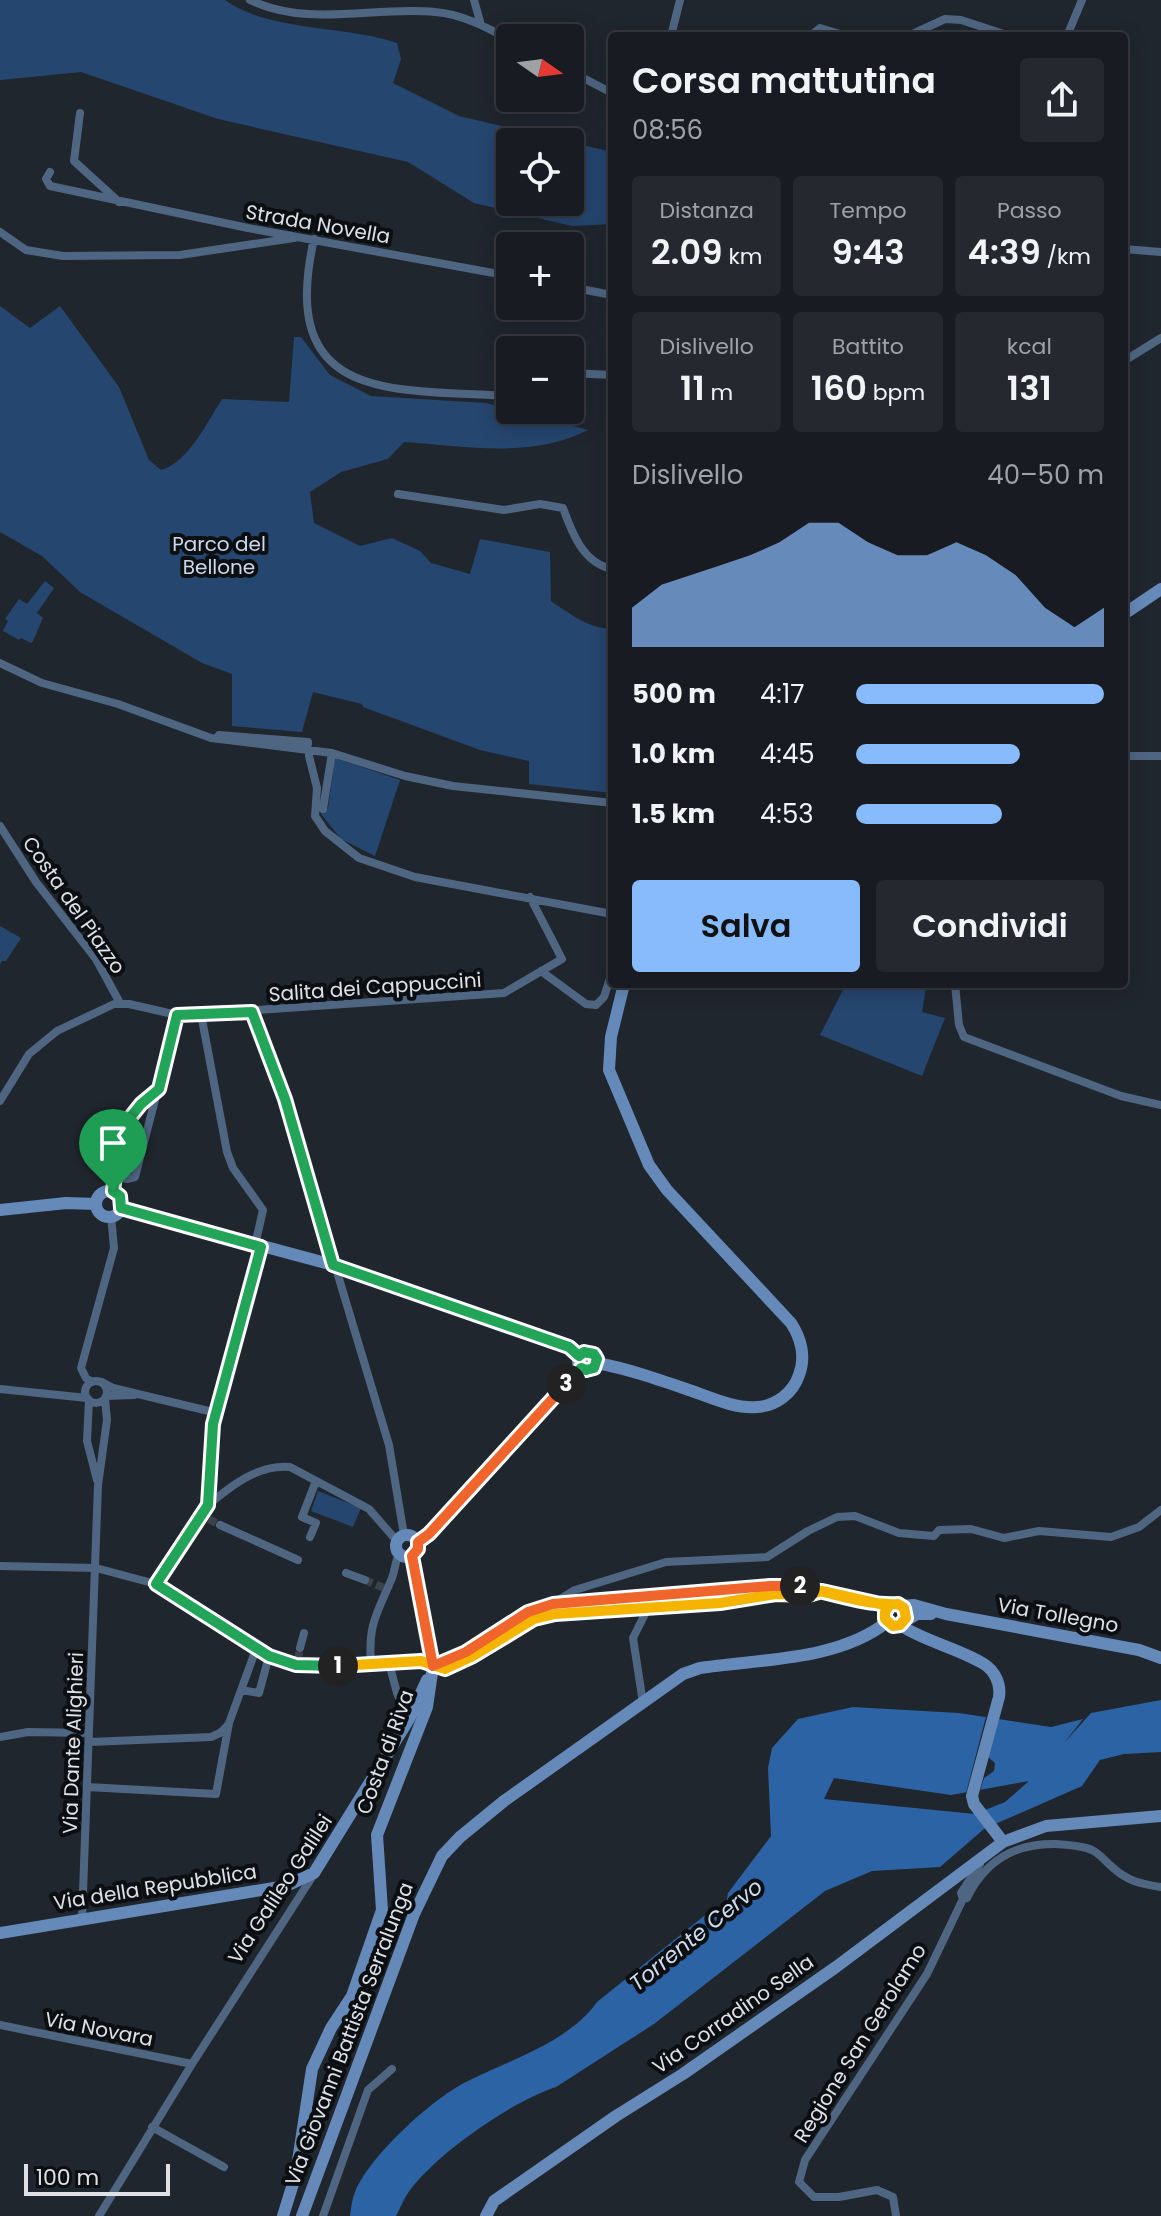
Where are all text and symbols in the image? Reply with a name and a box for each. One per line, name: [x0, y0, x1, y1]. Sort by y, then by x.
north arrow: [496, 24, 584, 112]
map controls: [496, 24, 584, 424]
text: Corsa mattutina: [632, 55, 936, 106]
button: share: [1020, 58, 1104, 142]
text: 08:56: [632, 112, 703, 148]
button: locate: [496, 128, 584, 216]
text: Distanza: [660, 195, 754, 226]
text: Tempo: [829, 195, 907, 226]
text: Passo: [997, 195, 1062, 226]
street label: Strada Novella: [244, 198, 392, 250]
text: 2.09: [651, 228, 723, 276]
text: 9:43: [831, 228, 905, 276]
text: 4:39: [968, 228, 1041, 276]
button: +: [496, 232, 584, 320]
text: km: [723, 241, 762, 272]
text: /km: [1041, 241, 1091, 272]
text: Dislivello: [660, 331, 754, 362]
text: Battito: [832, 331, 904, 362]
text: kcal: [1007, 331, 1052, 362]
button: −: [496, 336, 584, 424]
text: 11: [680, 364, 705, 412]
text: 160: [811, 364, 867, 412]
text: 131: [1007, 364, 1052, 412]
text: m: [705, 377, 733, 408]
text: bpm: [867, 377, 925, 408]
text: Dislivello: [632, 457, 743, 493]
text: 40–50 m: [987, 457, 1104, 493]
park label: Parco del Bellone: [172, 530, 266, 581]
text: 500 m: [632, 676, 716, 712]
text: 4:17: [760, 676, 804, 712]
text: 1.0 km: [632, 736, 715, 772]
text: 4:45: [760, 736, 815, 772]
text: 1.5 km: [632, 796, 715, 832]
text: 4:53: [760, 796, 814, 832]
street label: Costa del Piazzo: [16, 831, 132, 979]
button: Salva: [632, 880, 860, 972]
button: Condividi: [876, 880, 1104, 972]
street label: Salita dei Cappuccini: [268, 966, 482, 1008]
pin: [79, 1109, 147, 1191]
icon: arrive: [91, 1121, 135, 1165]
pin: 3: [546, 1364, 586, 1404]
text: 3: [559, 1368, 573, 1399]
pin: 2: [780, 1566, 820, 1606]
text: 2: [794, 1570, 806, 1601]
street label: Via Tollegno: [995, 1591, 1121, 1639]
pin: 1: [318, 1646, 358, 1686]
text: 1: [334, 1650, 342, 1681]
street label: Via Dante Alighieri: [56, 1652, 90, 1834]
street label: Costa di Riva: [350, 1686, 420, 1818]
street label: Via Galileo Galilei: [221, 1809, 339, 1969]
street label: Via della Repubblica: [51, 1857, 259, 1917]
water label: Torrente Cervo: [623, 1871, 769, 1999]
street label: Via Giovanni Battista Serralunga: [278, 1878, 420, 2190]
street label: Regione San Gerolamo: [787, 1938, 933, 2148]
street label: Via Corradino Sella: [647, 1948, 819, 2080]
street label: Via Novara: [42, 2005, 156, 2053]
scale bar: [24, 2160, 170, 2196]
text: 100 m: [36, 2162, 99, 2193]

